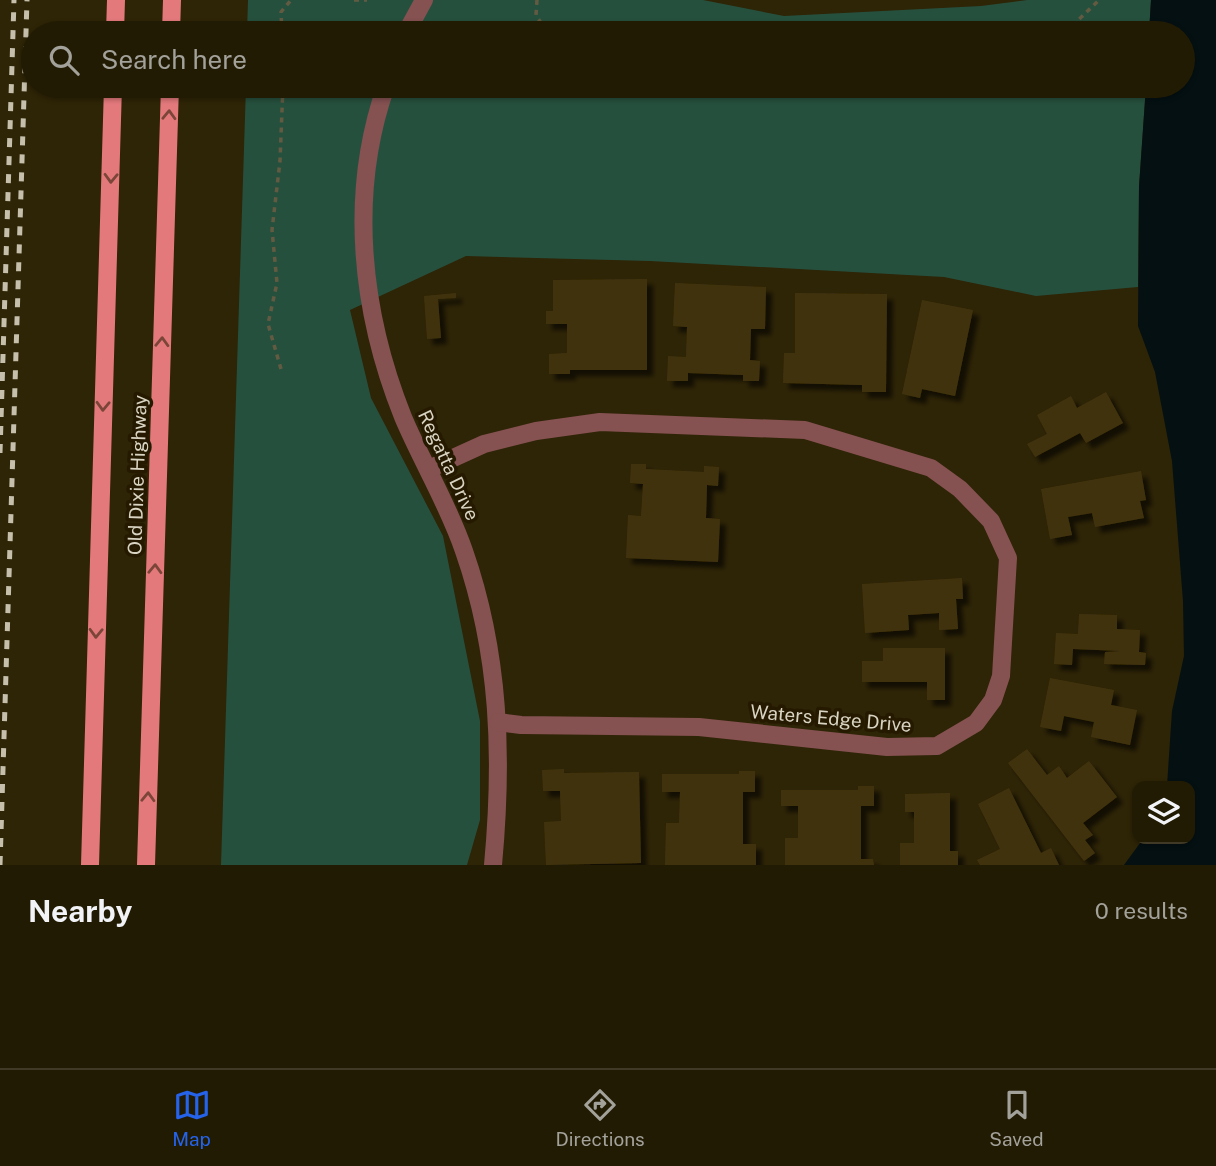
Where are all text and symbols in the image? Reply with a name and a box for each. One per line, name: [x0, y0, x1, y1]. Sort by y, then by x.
search box: [21, 21, 1195, 98]
icon: search: [45, 41, 83, 79]
text: Search here: [101, 44, 247, 75]
one-way arrow: [161, 109, 176, 120]
one-way arrow: [103, 173, 118, 184]
one-way arrow: [154, 336, 169, 347]
street label: Old Dixie Highway: [123, 395, 151, 555]
one-way arrow: [96, 401, 111, 412]
street label: Regatta Drive: [414, 406, 484, 524]
one-way arrow: [147, 564, 162, 575]
one-way arrow: [89, 628, 104, 639]
street label: Waters Edge Drive: [749, 700, 913, 736]
map controls: [1132, 781, 1195, 844]
button: layers: [1132, 781, 1195, 844]
one-way arrow: [140, 791, 155, 802]
text: Nearby: [28, 893, 132, 929]
text: 0 results: [1095, 897, 1188, 924]
tab: Map: [172, 1086, 211, 1150]
tab: Directions: [555, 1086, 645, 1150]
tab: Saved: [989, 1086, 1044, 1150]

